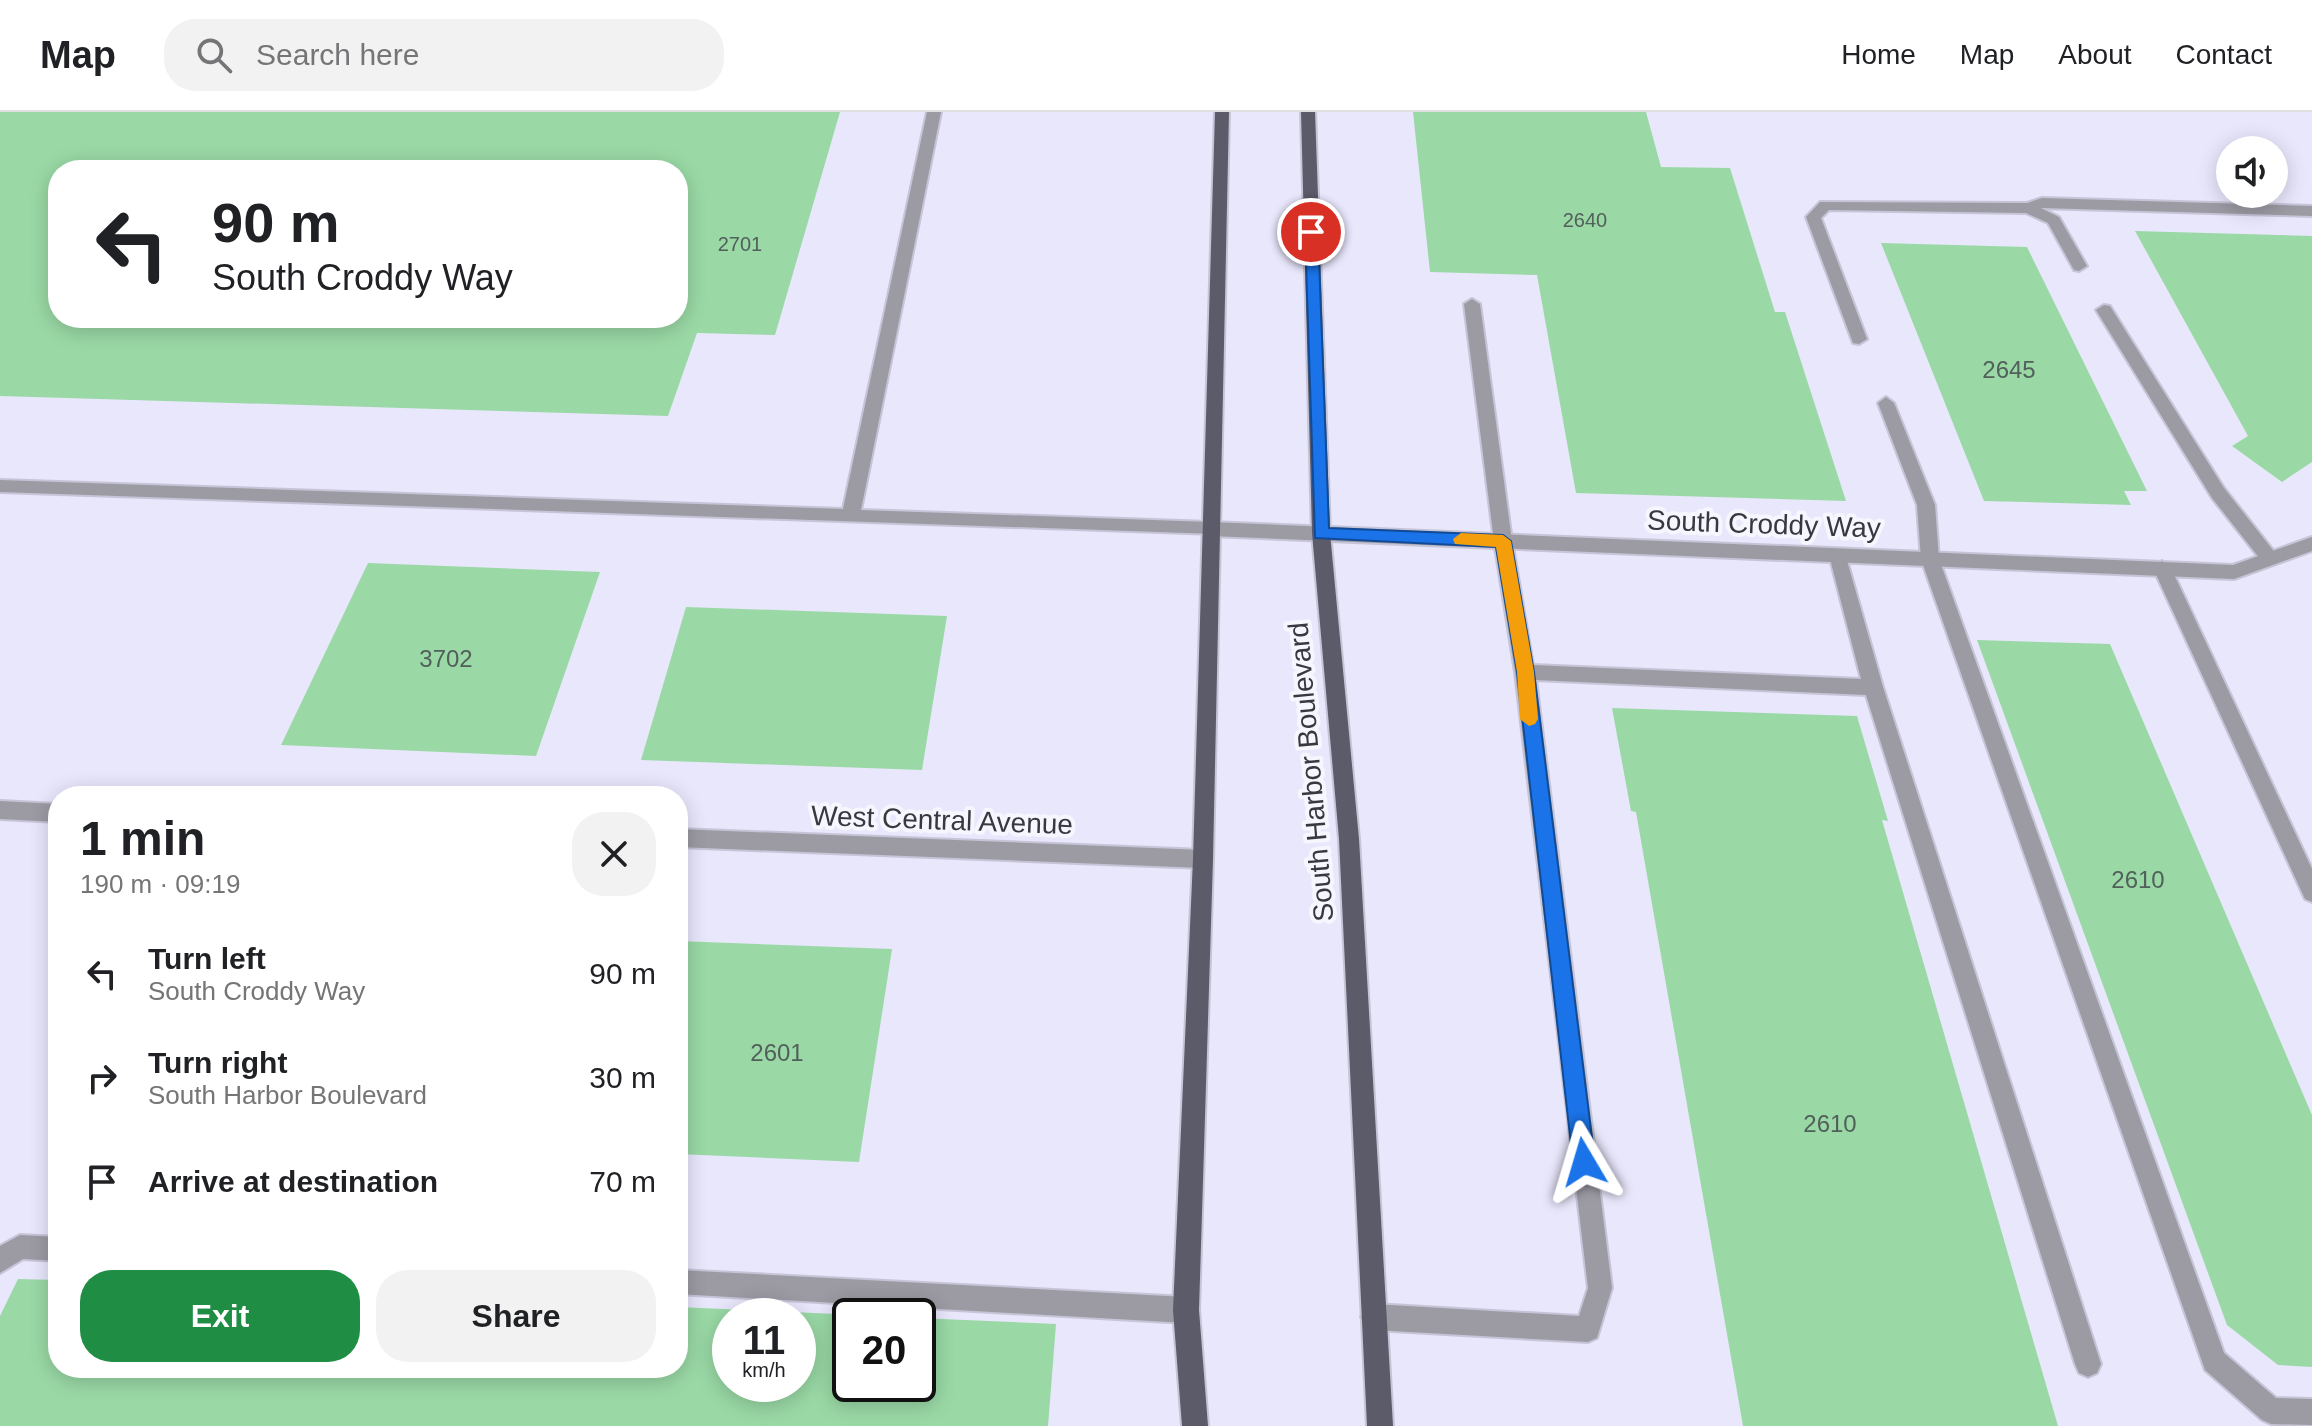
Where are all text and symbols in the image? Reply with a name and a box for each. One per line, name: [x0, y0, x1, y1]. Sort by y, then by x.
search box: [164, 19, 724, 91]
icon: search: [192, 33, 236, 77]
text: Map: [40, 34, 116, 76]
text: Search here: [256, 38, 419, 71]
text: Home: [1841, 39, 1916, 70]
text: Map: [1960, 39, 2014, 70]
text: About: [2058, 39, 2132, 70]
text: Contact: [2176, 39, 2272, 70]
map controls: [2216, 136, 2288, 208]
button: sound: [2216, 136, 2288, 208]
text: 90 m: [212, 191, 340, 254]
icon: left: [80, 192, 184, 296]
pin: [1277, 198, 1345, 266]
house number: 2640: [1563, 209, 1607, 231]
icon: arrive: [1289, 210, 1333, 254]
house number: 2701: [718, 233, 762, 255]
text: South Croddy Way: [212, 257, 513, 298]
house number: 2645: [1982, 356, 2036, 383]
street label: South Croddy Way: [1647, 504, 1881, 544]
street label: South Harbor Boulevard: [1282, 621, 1340, 923]
house number: 3702: [419, 645, 473, 672]
street label: West Central Avenue: [811, 800, 1073, 840]
text: 1 min: [80, 812, 205, 865]
button: close: [572, 812, 656, 896]
house number: 2610: [2111, 866, 2165, 893]
text: 190 m · 09:19: [80, 869, 240, 899]
text: Turn left: [148, 942, 266, 975]
icon: left: [80, 952, 124, 996]
text: 90 m: [589, 957, 656, 990]
text: South Croddy Way: [148, 976, 365, 1006]
house number: 2601: [750, 1039, 804, 1066]
text: Turn right: [148, 1046, 287, 1079]
icon: right: [80, 1056, 124, 1100]
text: 30 m: [589, 1061, 656, 1094]
text: South Harbor Boulevard: [148, 1080, 427, 1110]
house number: 2610: [1803, 1110, 1857, 1137]
position arrow: [1542, 1120, 1626, 1204]
icon: arrive: [80, 1160, 124, 1204]
text: Arrive at destination: [148, 1165, 438, 1198]
text: 70 m: [589, 1165, 656, 1198]
button: Exit: [80, 1270, 360, 1362]
button: Share: [376, 1270, 656, 1362]
speed limit sign: 20: [832, 1298, 936, 1402]
text: 11: [743, 1318, 785, 1362]
text: km/h: [742, 1359, 786, 1381]

